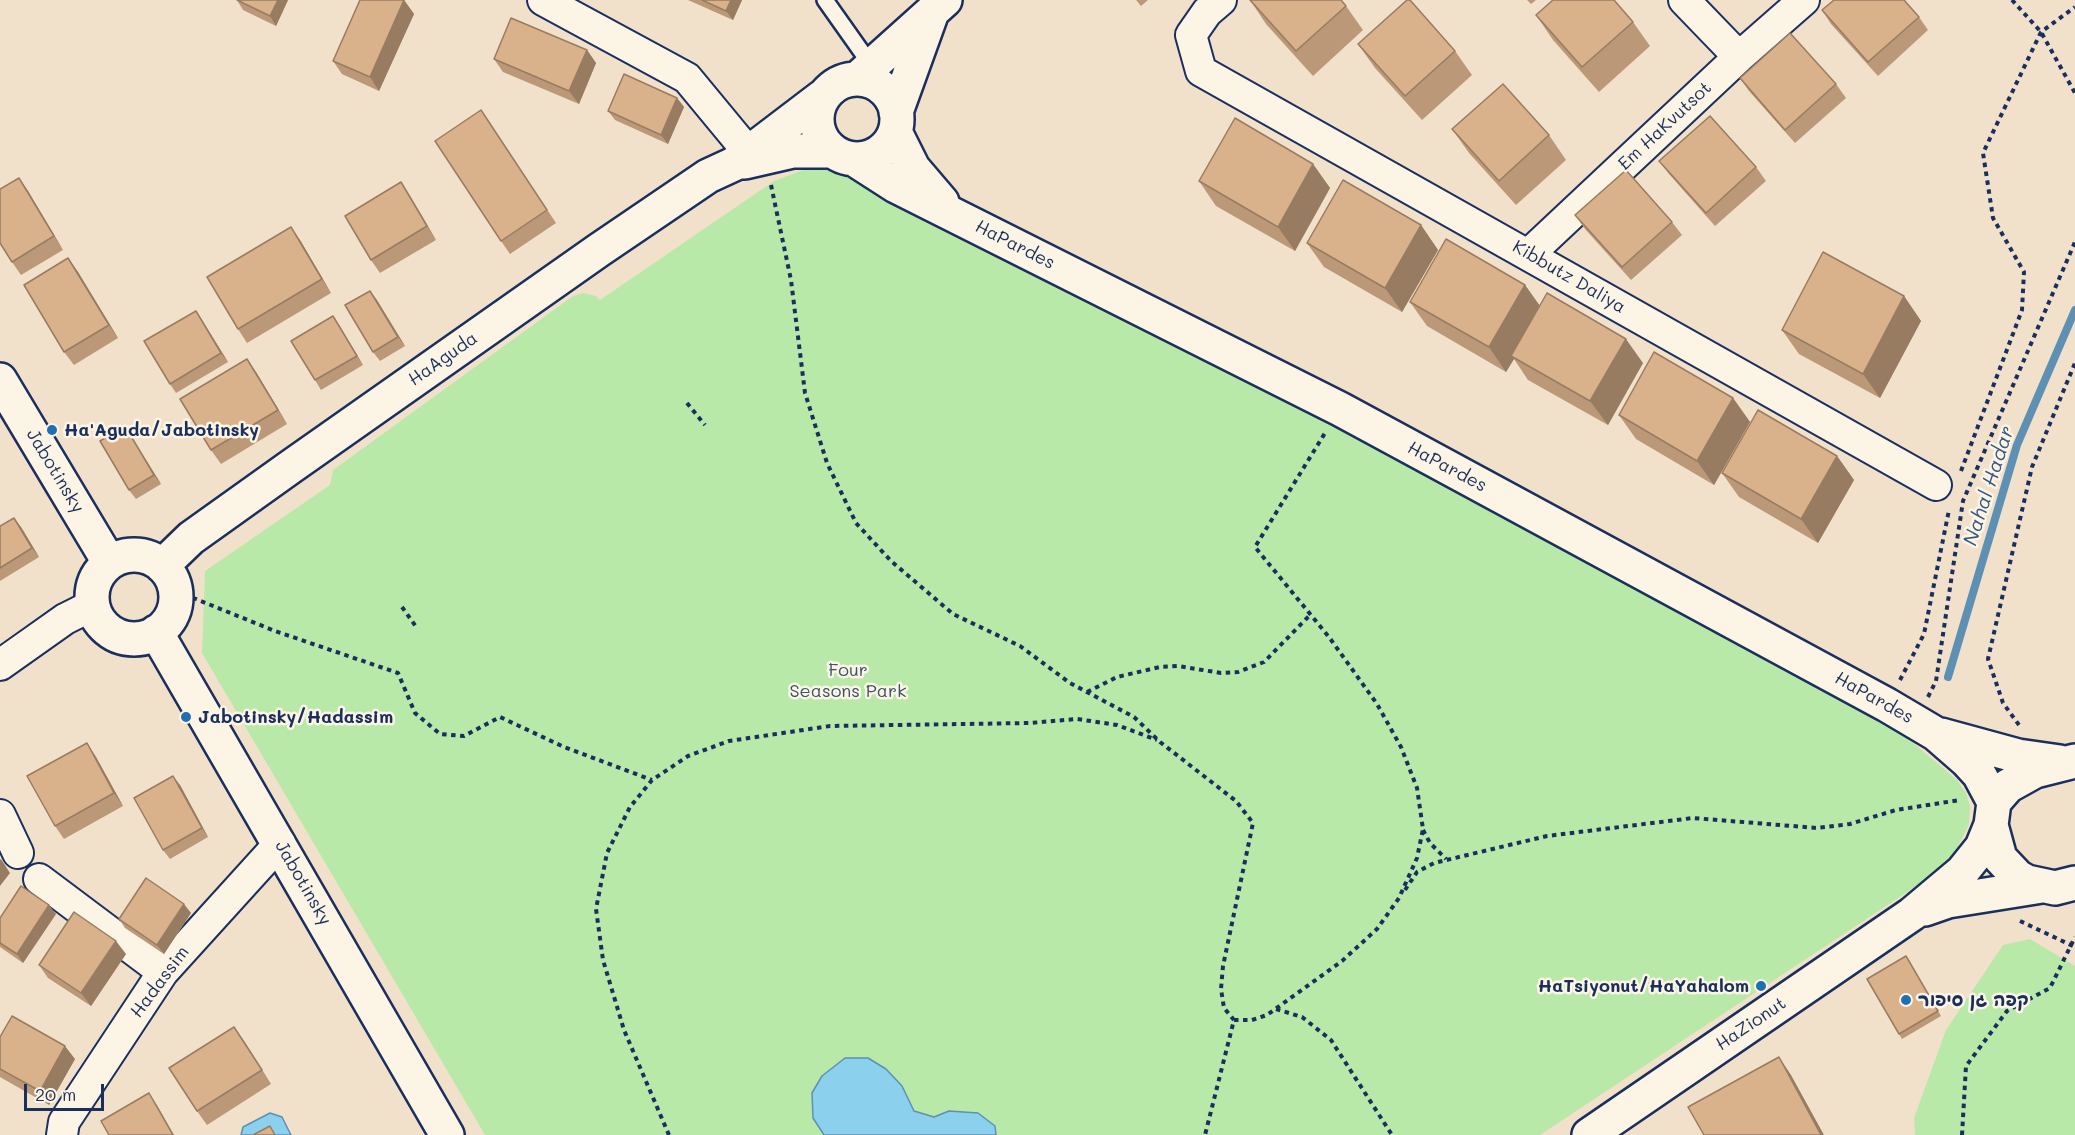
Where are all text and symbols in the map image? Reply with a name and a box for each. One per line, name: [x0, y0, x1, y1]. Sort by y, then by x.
street label: Em HaKvutsot: [1614, 77, 1716, 175]
street label: HaPardes: [972, 216, 1058, 274]
street label: Kibbutz Daliya: [1509, 236, 1629, 318]
street label: HaAguda: [404, 327, 482, 391]
place label: Ha'Aguda/Jabotinsky: [64, 419, 259, 441]
marker: Ha'Aguda/Jabotinsky: [45, 423, 59, 437]
water label: Nahal Hadar: [1958, 423, 2020, 549]
street label: Jabotinsky: [21, 425, 89, 517]
street label: HaPardes: [1404, 437, 1490, 497]
park label: Four Seasons Park: [789, 659, 907, 702]
street label: HaPardes: [1831, 668, 1917, 728]
place label: Jabotinsky/Hadassim: [198, 706, 393, 728]
marker: Jabotinsky/Hadassim: [179, 710, 193, 724]
street label: Jabotinsky: [270, 837, 336, 929]
street label: Hadassim: [126, 942, 194, 1022]
place label: HaTsiyonut/HaYahalom: [1538, 975, 1749, 997]
marker: HaTsiyonut/HaYahalom: [1754, 979, 1768, 993]
place label: קפה גן סיפור: [1918, 989, 2029, 1011]
street label: HaZionut: [1712, 993, 1790, 1055]
marker: קפה גן סיפור: [1899, 993, 1913, 1007]
scale bar: [27, 1072, 106, 1110]
text: 20 m: [35, 1082, 76, 1106]

